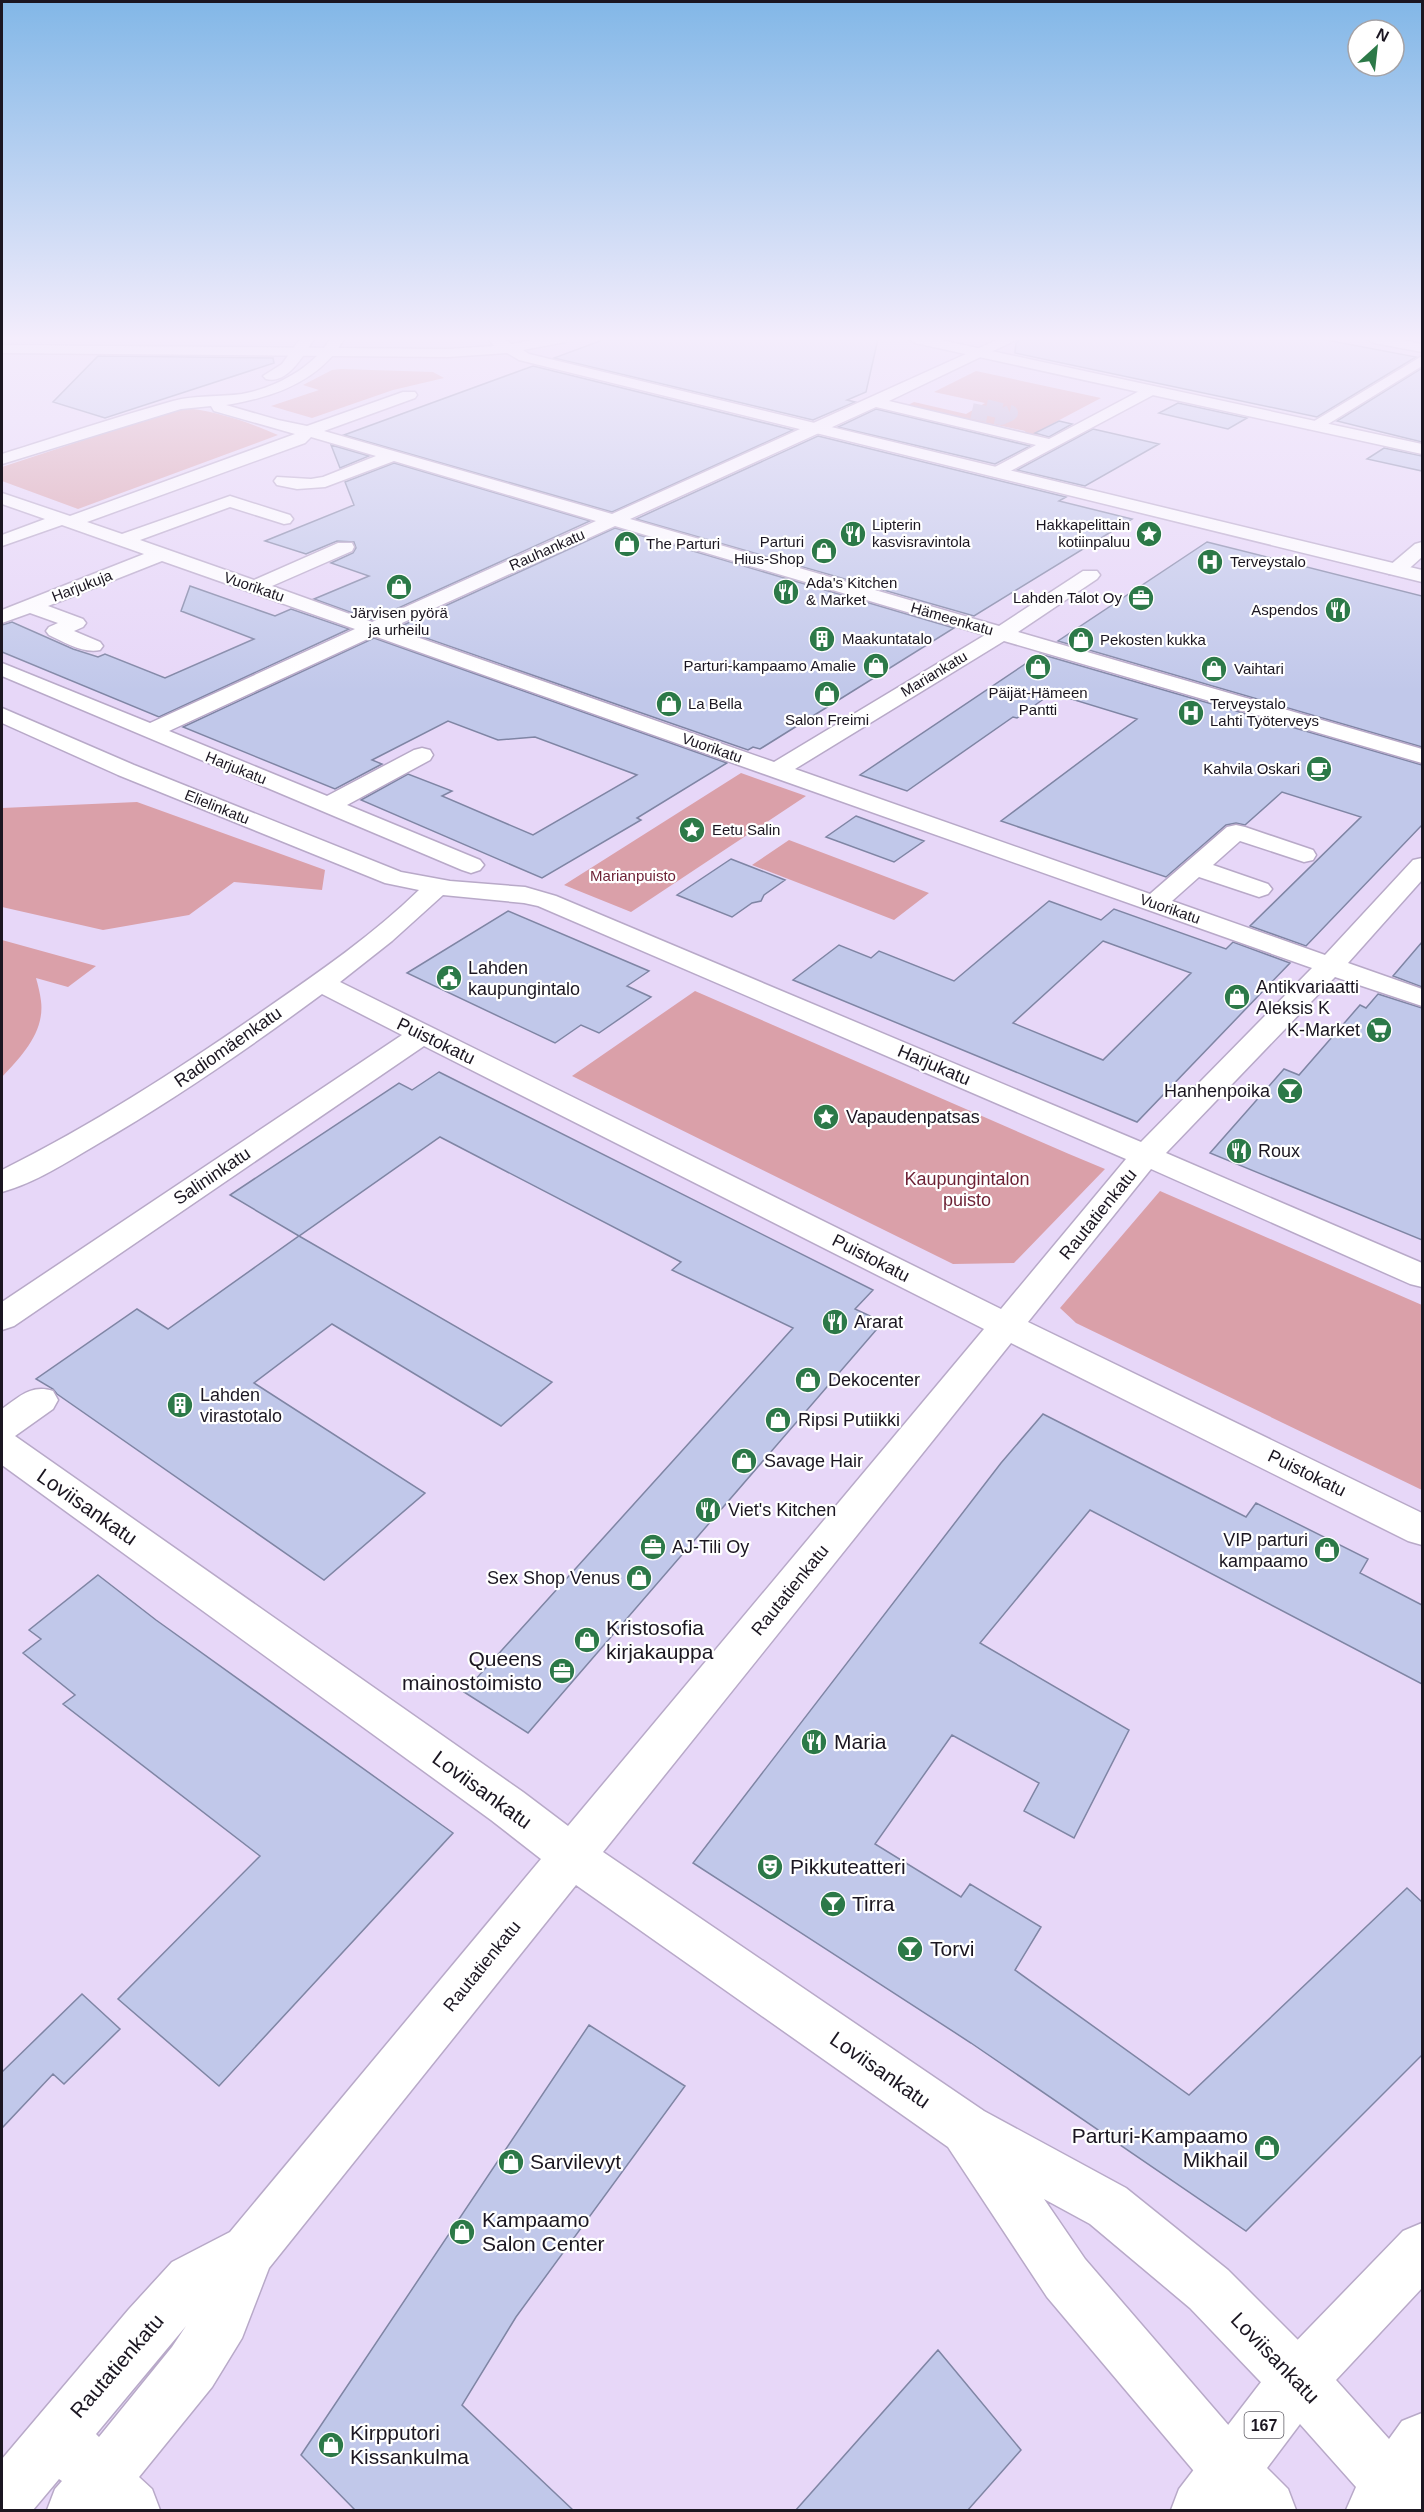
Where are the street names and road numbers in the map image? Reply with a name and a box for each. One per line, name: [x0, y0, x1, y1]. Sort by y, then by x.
street label: Rauhankatu: [506, 525, 587, 574]
street label: Harjukuja: [49, 566, 115, 605]
street label: Vuorikatu: [222, 568, 287, 605]
street label: Hämeenkatu: [909, 599, 995, 638]
street label: Mariankatu: [898, 647, 970, 700]
street label: Vuorikatu: [680, 729, 745, 766]
street label: Harjukatu: [203, 748, 269, 787]
street label: Elielinkatu: [182, 786, 252, 827]
street label: Vuorikatu: [1138, 890, 1203, 927]
street label: Radiomäenkatu: [171, 1003, 285, 1091]
street label: Puistokatu: [394, 1014, 478, 1068]
street label: Harjukatu: [895, 1041, 973, 1089]
street label: Salininkatu: [170, 1143, 254, 1209]
street label: Rautatienkatu: [1055, 1165, 1141, 1263]
street label: Puistokatu: [829, 1230, 913, 1286]
street label: Puistokatu: [1265, 1446, 1349, 1500]
street label: Loviisankatu: [33, 1464, 142, 1549]
street label: Rautatienkatu: [747, 1541, 833, 1639]
street label: Loviisankatu: [428, 1746, 536, 1833]
street label: Rautatienkatu: [439, 1917, 525, 2015]
street label: Loviisankatu: [826, 2027, 935, 2112]
street label: Loviisankatu: [1227, 2308, 1324, 2408]
street label: Rautatienkatu: [65, 2309, 168, 2422]
road number: 167: [1244, 2412, 1284, 2438]

